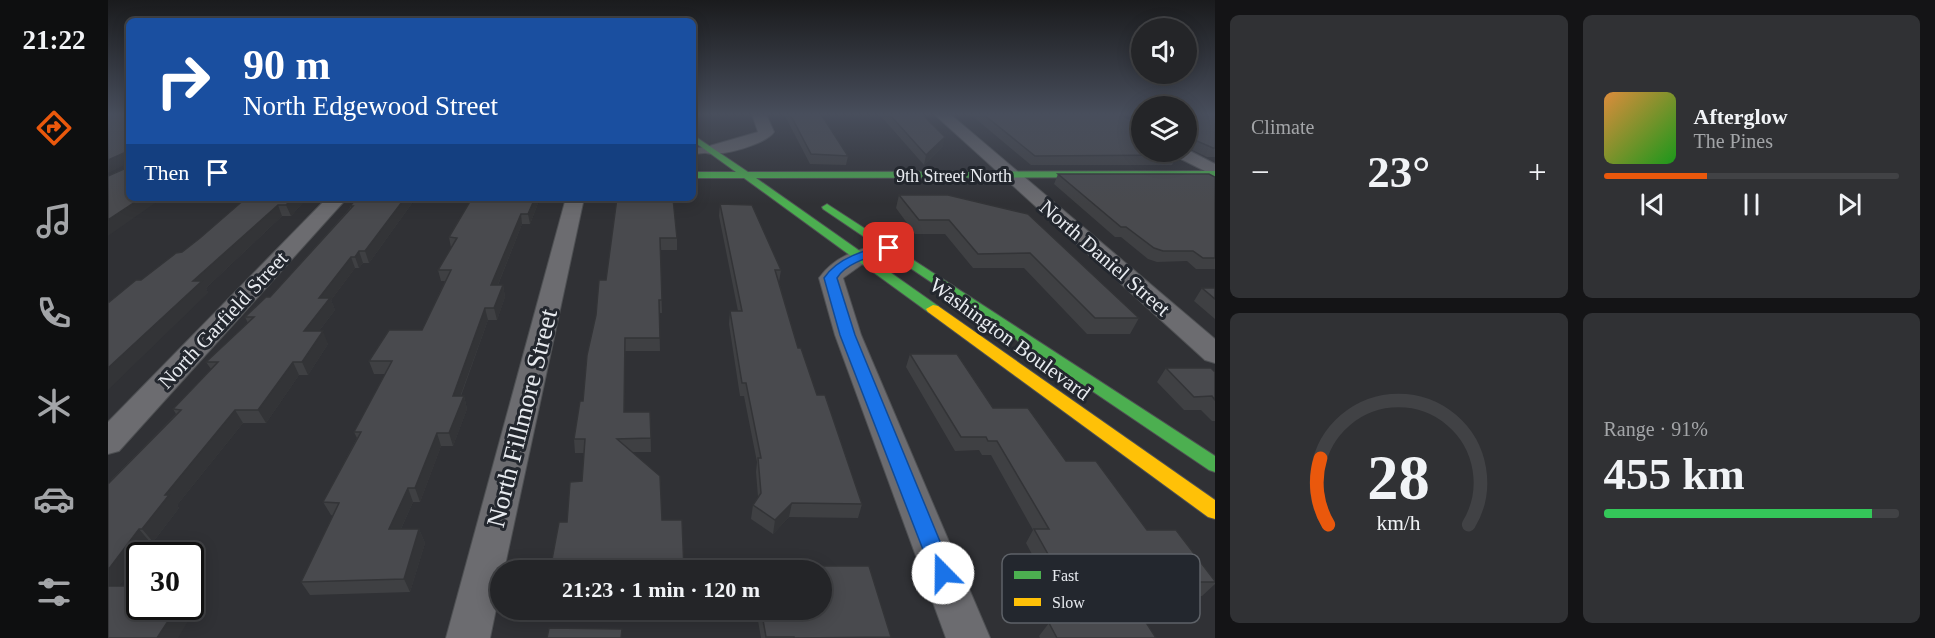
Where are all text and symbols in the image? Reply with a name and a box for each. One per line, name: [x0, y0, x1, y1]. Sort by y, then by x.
map controls: [1131, 18, 1197, 162]
button: sound: [1131, 18, 1197, 84]
text: 21:22: [23, 25, 86, 55]
icon: right: [144, 42, 222, 120]
text: 90 m: [243, 42, 331, 88]
text: North Edgewood Street: [243, 91, 498, 121]
button: layers: [1131, 96, 1197, 162]
text: Afterglow: [1694, 104, 1788, 129]
icon: directions: [33, 107, 75, 149]
text: Climate: [1251, 116, 1314, 138]
text: The Pines: [1694, 130, 1773, 152]
text: 23°: [1367, 147, 1430, 197]
text: −: [1251, 154, 1270, 190]
text: +: [1528, 154, 1547, 190]
icon: arrive: [201, 156, 234, 189]
text: Then: [144, 160, 189, 185]
street label: 9th Street North: [896, 166, 1012, 186]
icon: previous: [1636, 188, 1669, 221]
icon: pause: [1735, 188, 1768, 221]
icon: next: [1833, 188, 1866, 221]
street label: North Daniel Street: [1035, 195, 1175, 321]
icon: music: [33, 200, 75, 242]
pin: [863, 222, 914, 273]
icon: arrive: [872, 231, 905, 264]
street label: North Garfield Street: [153, 246, 293, 393]
street label: Washington Boulevard: [925, 273, 1095, 406]
icon: phone: [33, 292, 75, 334]
street label: North Fillmore Street: [481, 305, 563, 530]
icon: climate: [33, 385, 75, 427]
text: Range · 91%: [1604, 418, 1708, 440]
text: 28: [1368, 443, 1430, 512]
text: 455 km: [1604, 449, 1745, 499]
icon: car: [33, 478, 75, 520]
text: km/h: [1377, 511, 1421, 535]
position arrow: [911, 541, 975, 605]
speed limit sign: 30: [126, 542, 204, 620]
legend: [1002, 554, 1200, 623]
text: Fast: [1052, 567, 1079, 584]
icon: filters: [33, 571, 75, 613]
text: 21:23 · 1 min · 120 m: [562, 577, 760, 602]
text: Slow: [1052, 594, 1085, 611]

